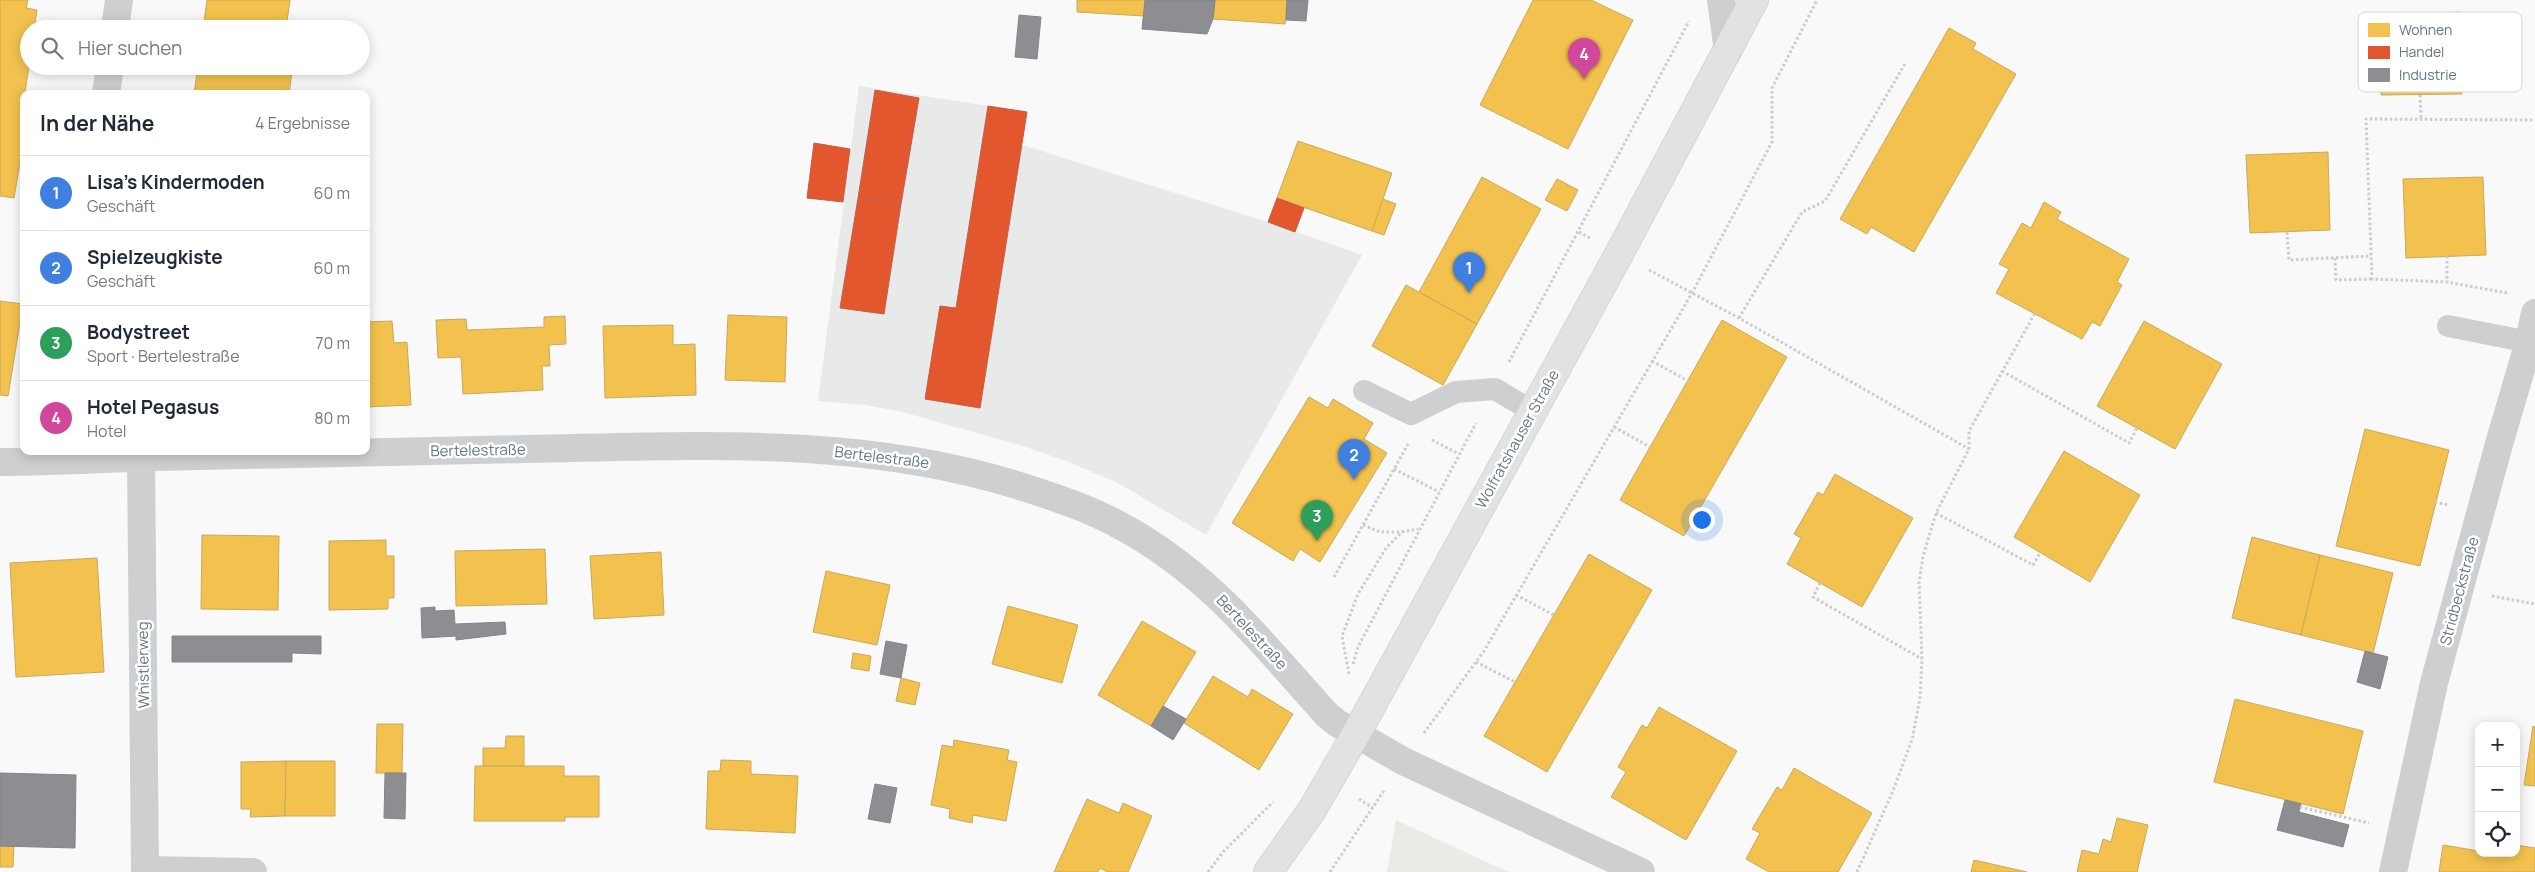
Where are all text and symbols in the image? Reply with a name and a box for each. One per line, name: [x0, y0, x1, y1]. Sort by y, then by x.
legend: [2358, 12, 2522, 92]
search box: [20, 20, 370, 75]
text: Wohnen: [2399, 20, 2452, 39]
icon: search: [38, 34, 66, 62]
text: Hier suchen: [78, 35, 182, 61]
pin: 4: [1568, 38, 1600, 79]
text: Handel: [2399, 42, 2444, 61]
text: Industrie: [2399, 65, 2457, 84]
text: In der Nähe: [40, 109, 154, 137]
text: 4 Ergebnisse: [255, 112, 350, 134]
text: Lisa's Kindermoden: [87, 169, 265, 195]
text: 1: [52, 182, 60, 204]
text: 60 m: [314, 182, 350, 204]
text: Geschäft: [87, 195, 155, 217]
text: Spielzeugkiste: [87, 244, 223, 270]
pin: 1: [1453, 252, 1485, 293]
text: 2: [51, 257, 61, 279]
text: 60 m: [314, 257, 350, 279]
text: Geschäft: [87, 270, 155, 292]
text: Bodystreet: [87, 319, 190, 345]
text: 3: [51, 332, 61, 354]
text: 70 m: [315, 332, 350, 354]
text: Sport · Bertelestraße: [87, 345, 240, 367]
street label: Wolfratshauser Straße: [1470, 366, 1564, 512]
text: Hotel Pegasus: [87, 394, 219, 420]
text: 4: [51, 407, 61, 429]
text: 80 m: [314, 407, 350, 429]
text: Hotel: [87, 420, 127, 442]
street label: Bertelestraße: [430, 439, 526, 461]
pin: 2: [1338, 439, 1370, 480]
street label: Bertelestraße: [833, 441, 931, 473]
pin: 3: [1301, 500, 1333, 541]
your location: [1689, 507, 1715, 533]
street label: Stridbeckstraße: [2434, 534, 2484, 648]
street label: Bertelestraße: [1212, 590, 1292, 674]
street label: Whistlerweg: [132, 621, 154, 709]
map controls: [2475, 722, 2520, 857]
button: +: [2475, 722, 2520, 767]
button: −: [2475, 767, 2520, 812]
button: locate: [2475, 812, 2520, 857]

